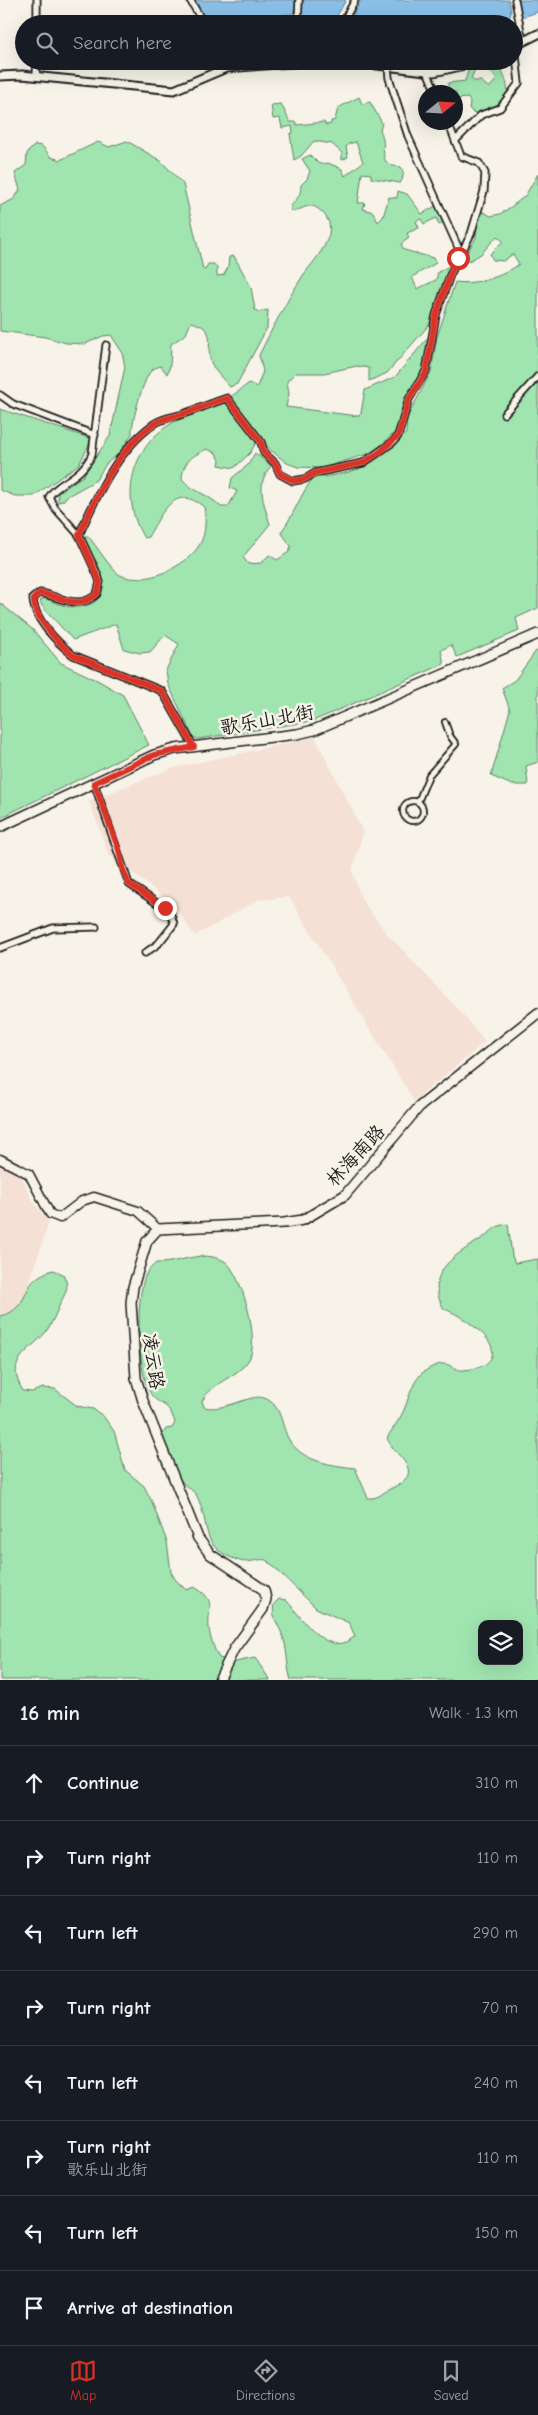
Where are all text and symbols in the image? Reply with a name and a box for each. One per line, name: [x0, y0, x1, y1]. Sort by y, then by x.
search box: [15, 15, 523, 70]
icon: search: [33, 29, 61, 57]
text: Search here: [73, 32, 172, 54]
north arrow: [418, 85, 463, 130]
route start: [447, 247, 470, 270]
street label: 歌乐山北街: [218, 701, 316, 739]
route end: [154, 897, 177, 920]
street label: 林海南路: [322, 1120, 390, 1191]
street label: 凌云路: [138, 1331, 168, 1391]
map controls: [478, 1620, 523, 1665]
button: layers: [478, 1620, 523, 1665]
text: 16 min: [20, 1701, 80, 1725]
text: Walk · 1.3 km: [429, 1704, 518, 1722]
icon: ahead: [20, 1769, 48, 1797]
text: Continue: [67, 1772, 139, 1794]
text: 310 m: [475, 1774, 518, 1792]
icon: right: [20, 1844, 48, 1872]
text: Turn right: [67, 1847, 151, 1869]
text: 110 m: [477, 1849, 518, 1867]
icon: left: [20, 1919, 48, 1947]
text: Turn left: [67, 1922, 138, 1944]
text: 290 m: [473, 1924, 518, 1942]
icon: right: [20, 1994, 48, 2022]
text: Turn right: [67, 1997, 151, 2019]
text: 70 m: [482, 1999, 518, 2017]
icon: left: [20, 2069, 48, 2097]
text: Turn left: [67, 2072, 138, 2094]
text: 240 m: [474, 2074, 518, 2092]
text: Turn right: [67, 2136, 151, 2158]
icon: right: [20, 2144, 48, 2172]
text: 110 m: [477, 2149, 518, 2167]
text: 歌乐山北街: [67, 2161, 147, 2179]
icon: left: [20, 2219, 48, 2247]
text: Turn left: [67, 2222, 138, 2244]
text: 150 m: [475, 2224, 518, 2242]
icon: arrive: [20, 2294, 48, 2322]
text: Arrive at destination: [67, 2297, 233, 2319]
tab: Map: [69, 2357, 97, 2404]
tab: Directions: [236, 2357, 295, 2404]
tab: Saved: [434, 2357, 469, 2404]

